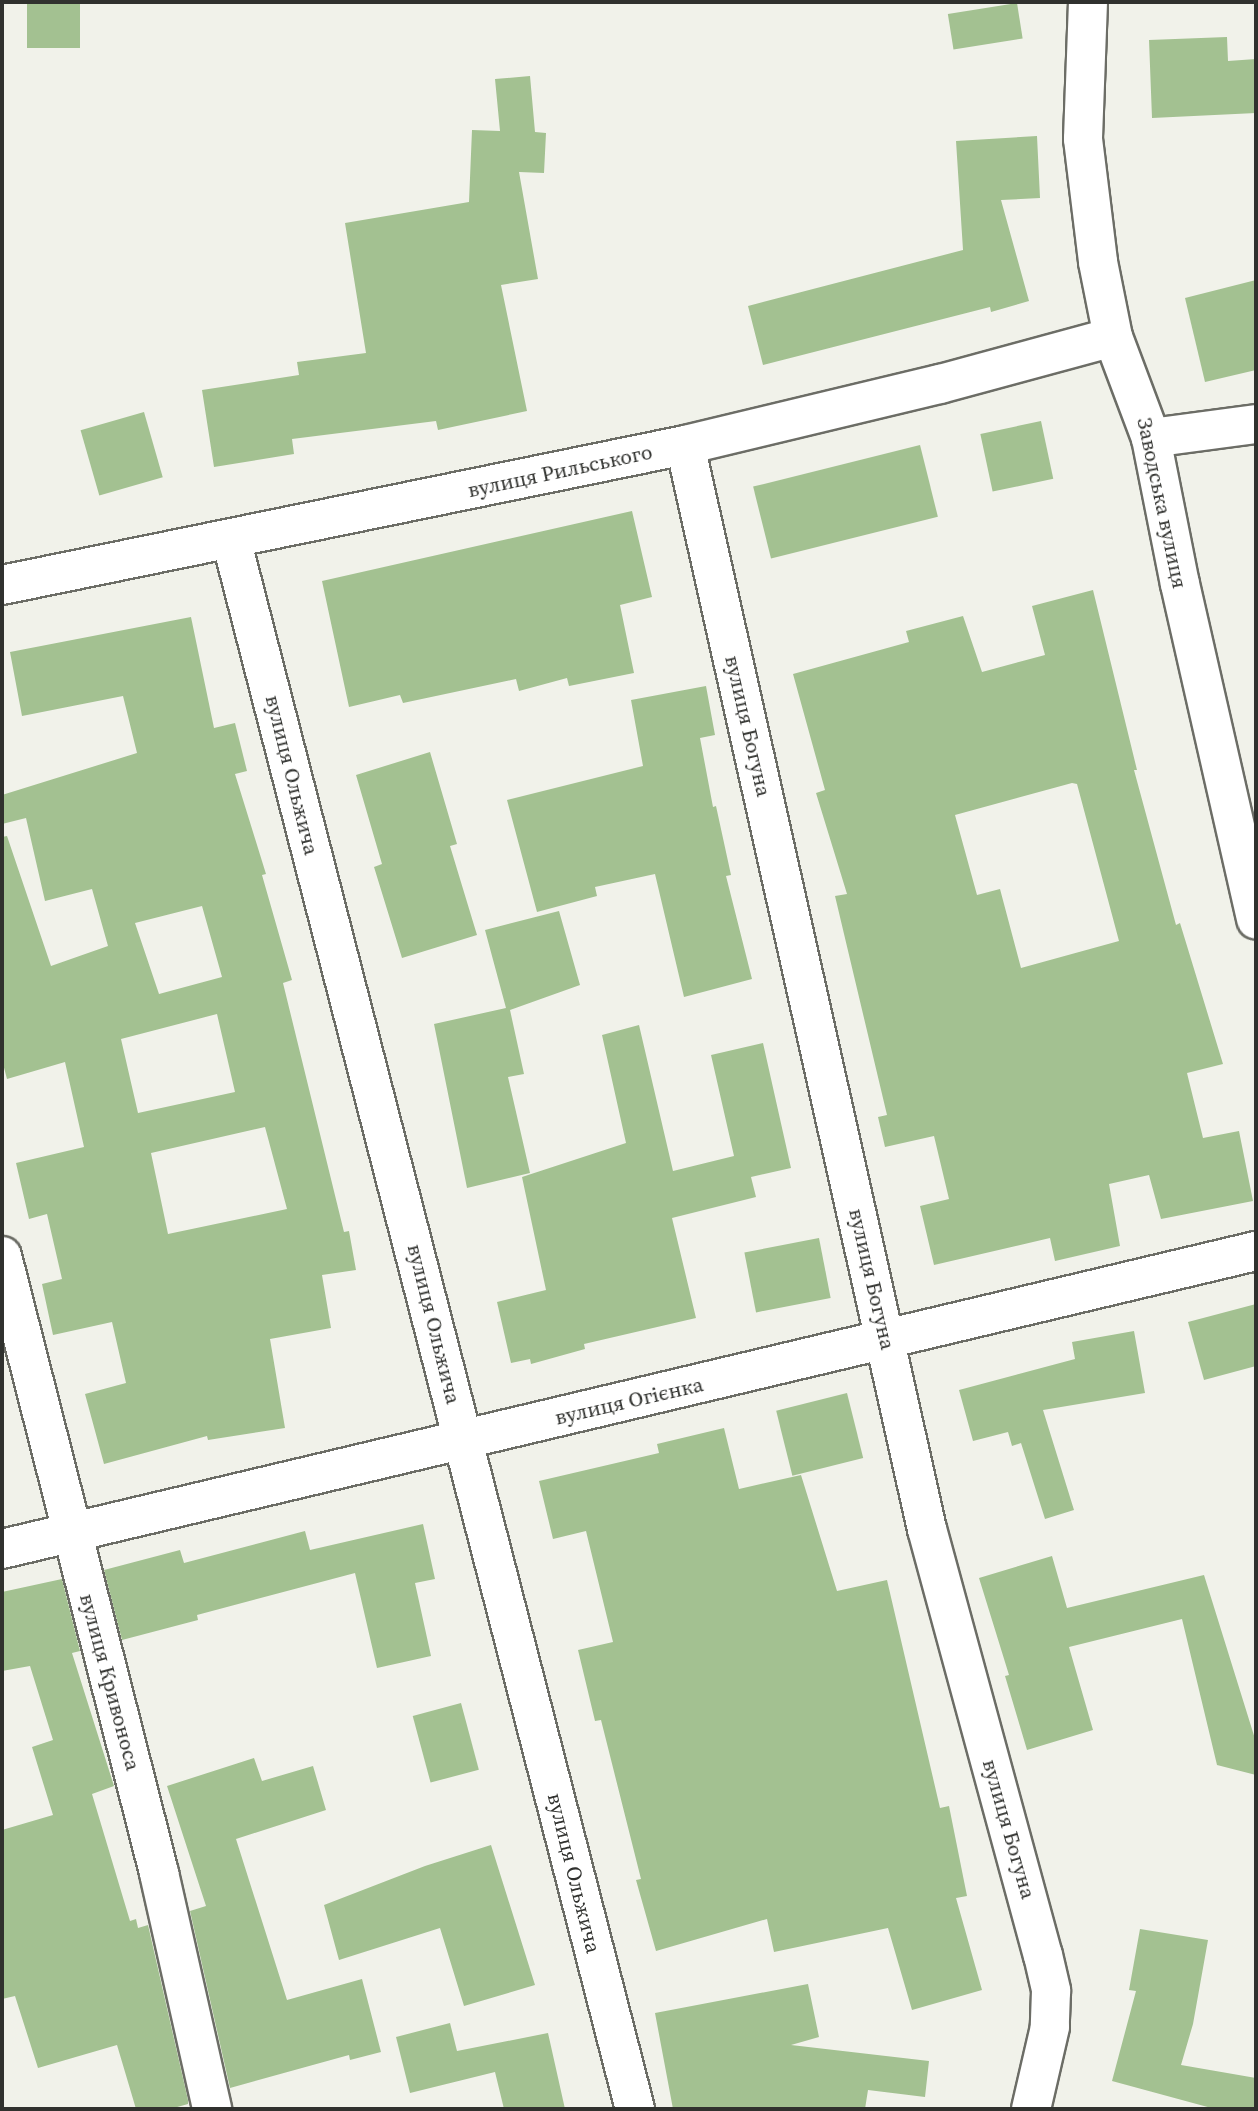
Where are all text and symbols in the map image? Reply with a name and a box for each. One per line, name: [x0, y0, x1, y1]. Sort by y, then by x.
street label: Заводська вулиця: [1132, 415, 1192, 591]
street label: вулиця Рильського: [465, 439, 655, 503]
street label: вулиця Богуна: [720, 653, 776, 799]
street label: вулиця Ольжича: [260, 692, 324, 858]
street label: вулиця Богуна: [844, 1206, 900, 1352]
street label: вулиця Ольжича: [402, 1241, 466, 1407]
street label: вулиця Огієнка: [552, 1372, 706, 1430]
street label: вулиця Кривоноса: [74, 1591, 146, 1773]
street label: вулиця Богуна: [977, 1756, 1041, 1902]
street label: вулиця Ольжича: [542, 1790, 606, 1956]

